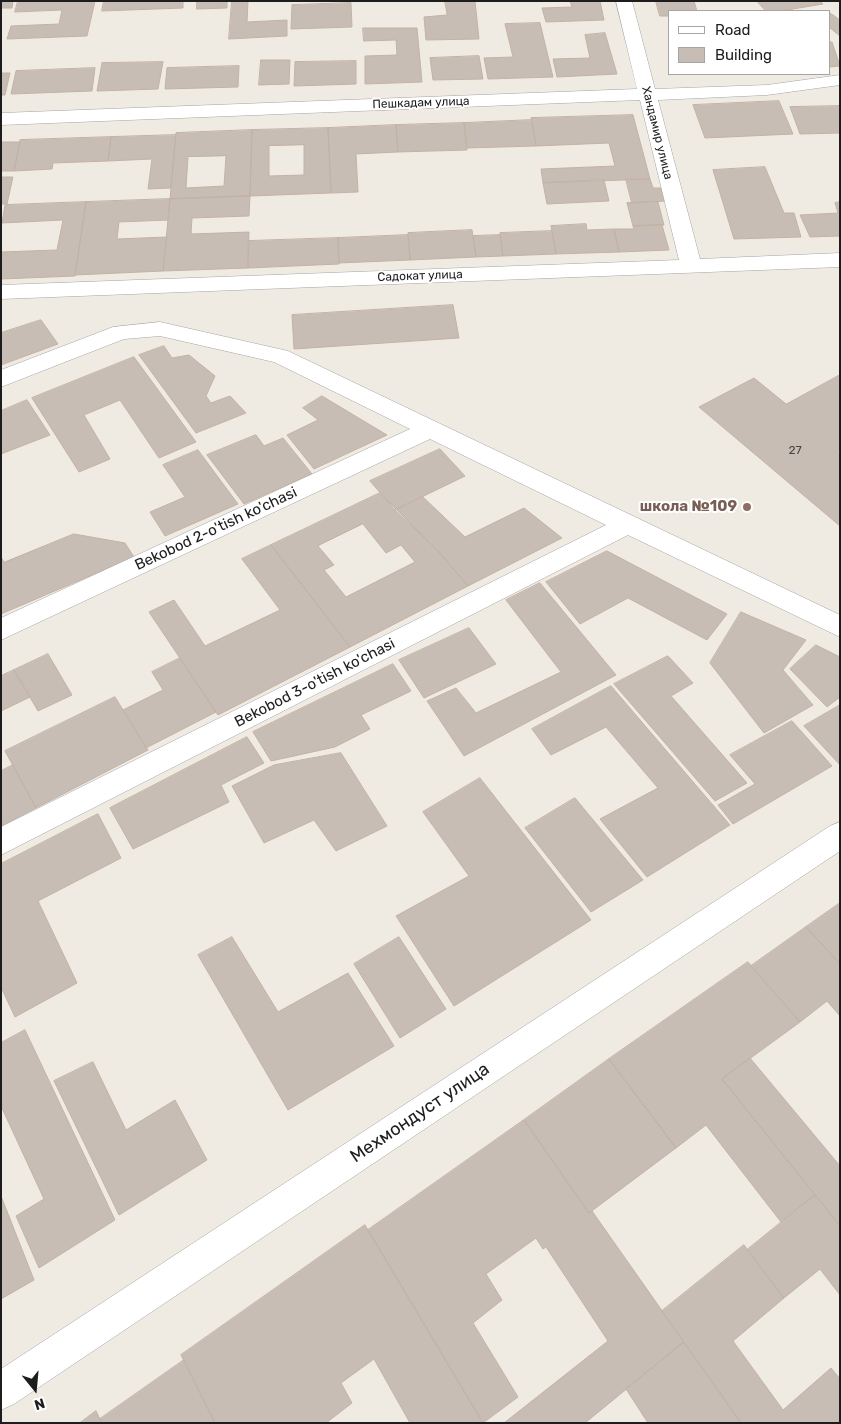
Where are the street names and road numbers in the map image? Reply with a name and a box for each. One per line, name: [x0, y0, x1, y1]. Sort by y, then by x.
street label: Хандамир улица: [638, 85, 676, 181]
street label: Пешкадам улица: [372, 94, 470, 112]
street label: Садокат улица: [377, 267, 463, 285]
street label: Bekobod 2-o'tish ko'chasi: [132, 483, 300, 575]
street label: Bekobod 3-o'tish ko'chasi: [232, 635, 398, 731]
street label: Мехмондуст улица: [346, 1058, 494, 1168]

